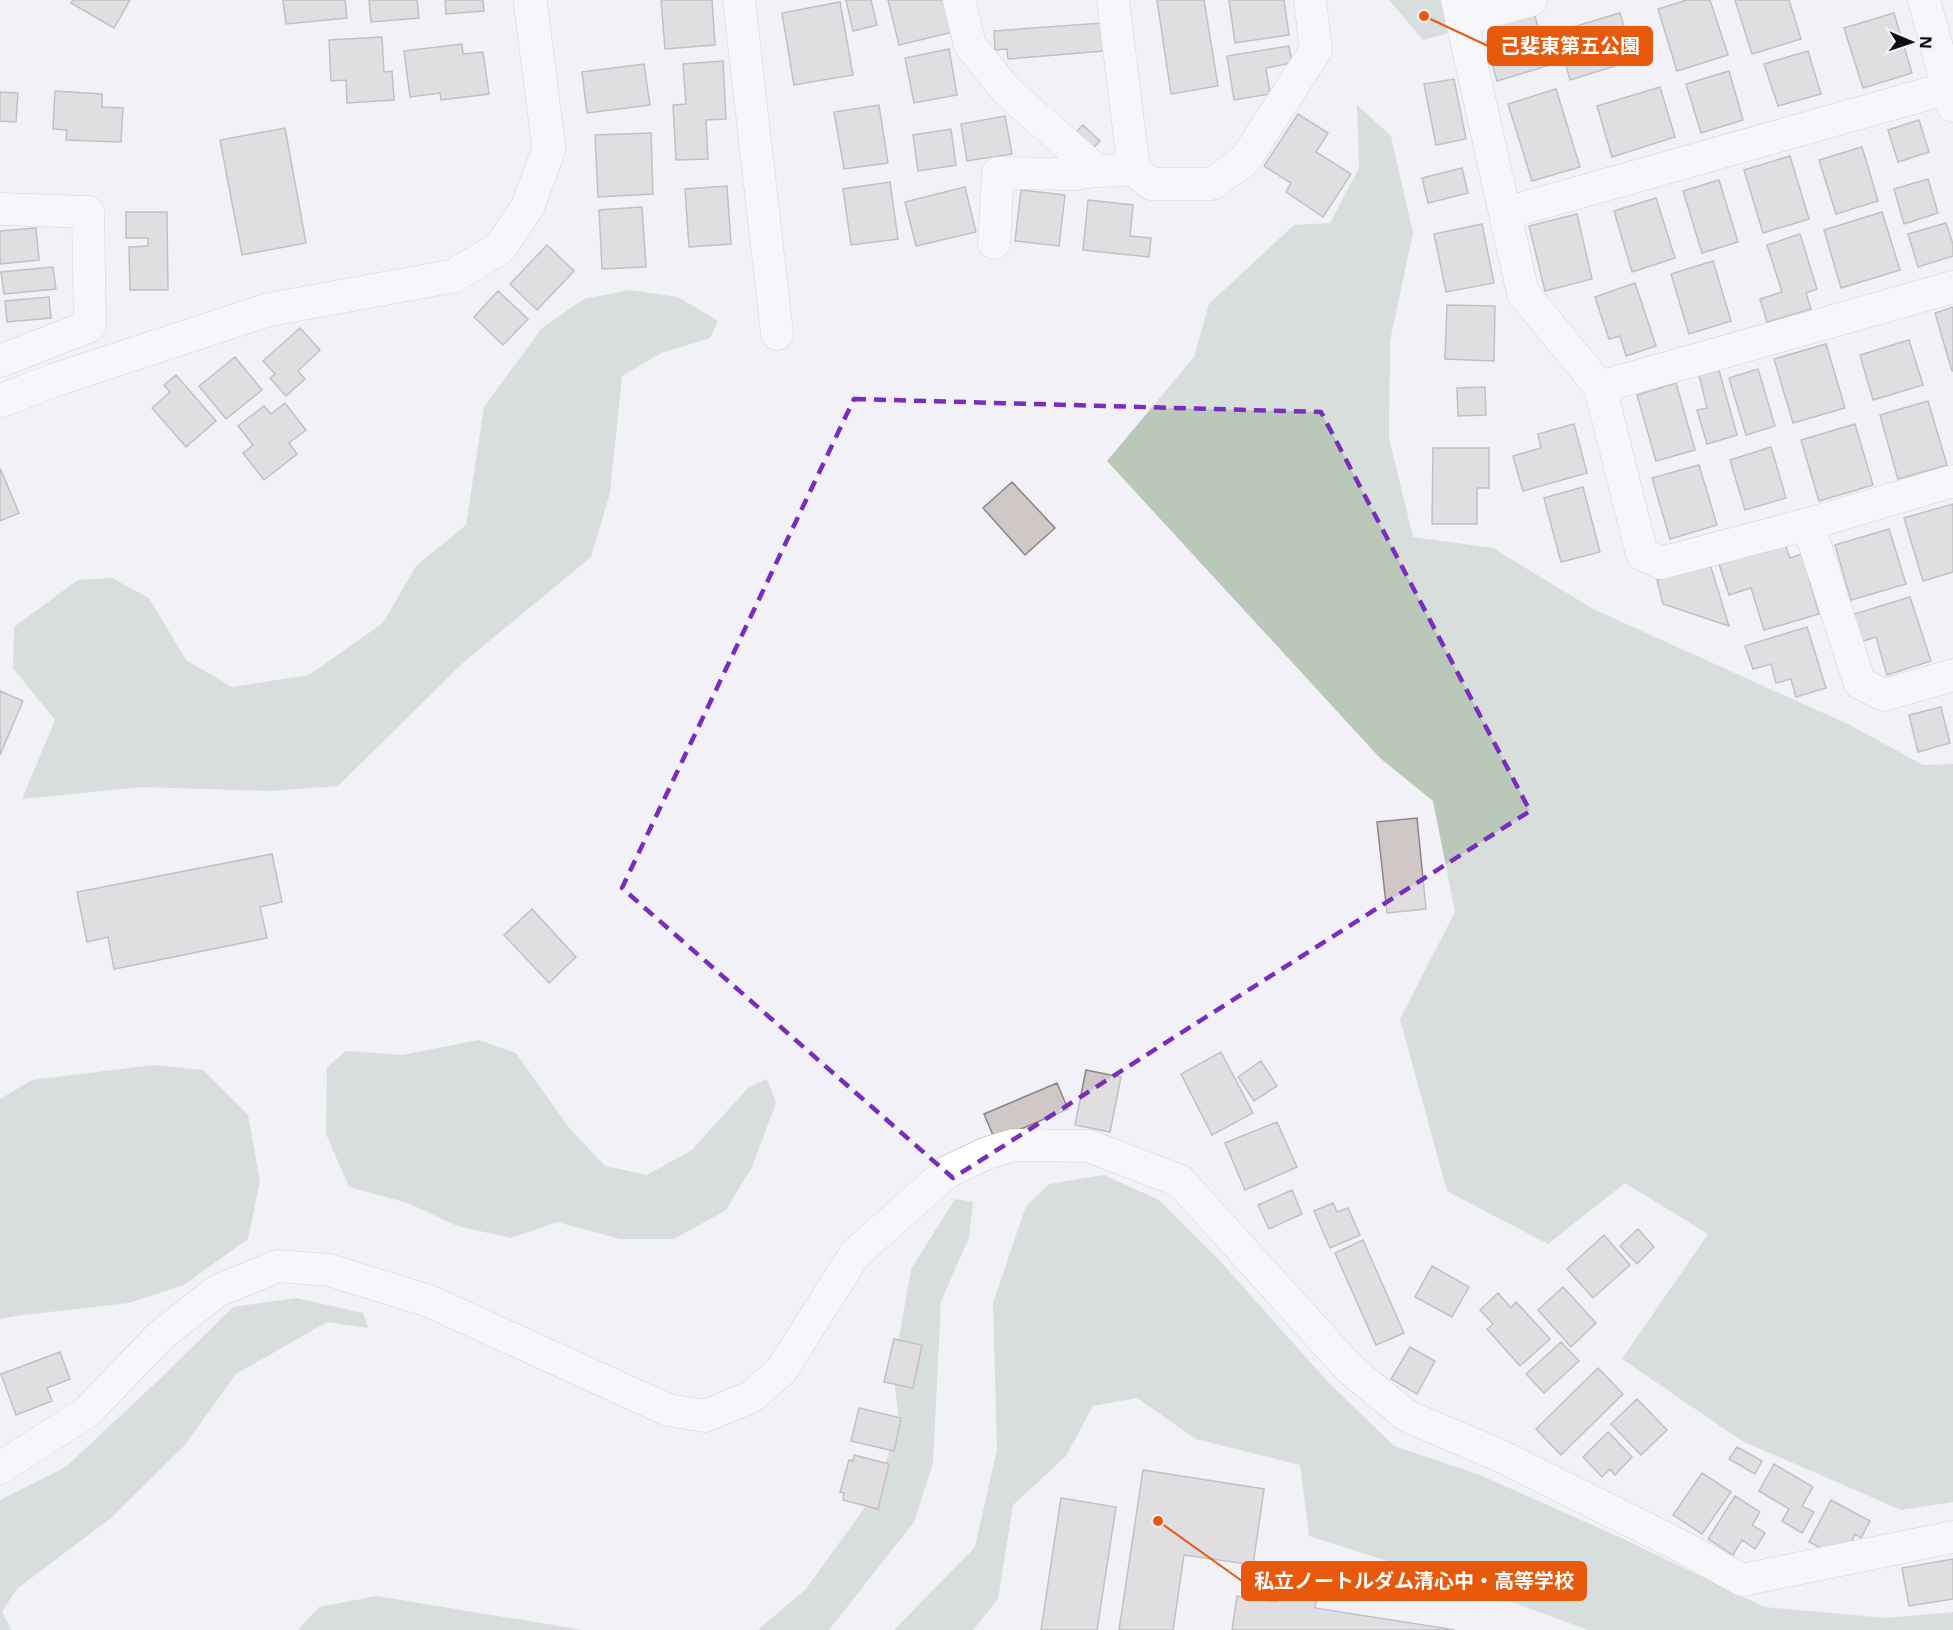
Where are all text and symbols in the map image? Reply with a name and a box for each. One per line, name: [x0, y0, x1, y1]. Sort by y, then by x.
north arrow: [1881, 12, 1941, 72]
callout: 己斐東第五公園: [1488, 27, 1652, 65]
text: 己斐東第五公園: [1500, 32, 1640, 59]
text: N: [1915, 36, 1937, 49]
callout: 私立ノートルダム清心中・高等学校: [1242, 1562, 1586, 1600]
text: 私立ノートルダム清心中・高等学校: [1254, 1567, 1574, 1594]

